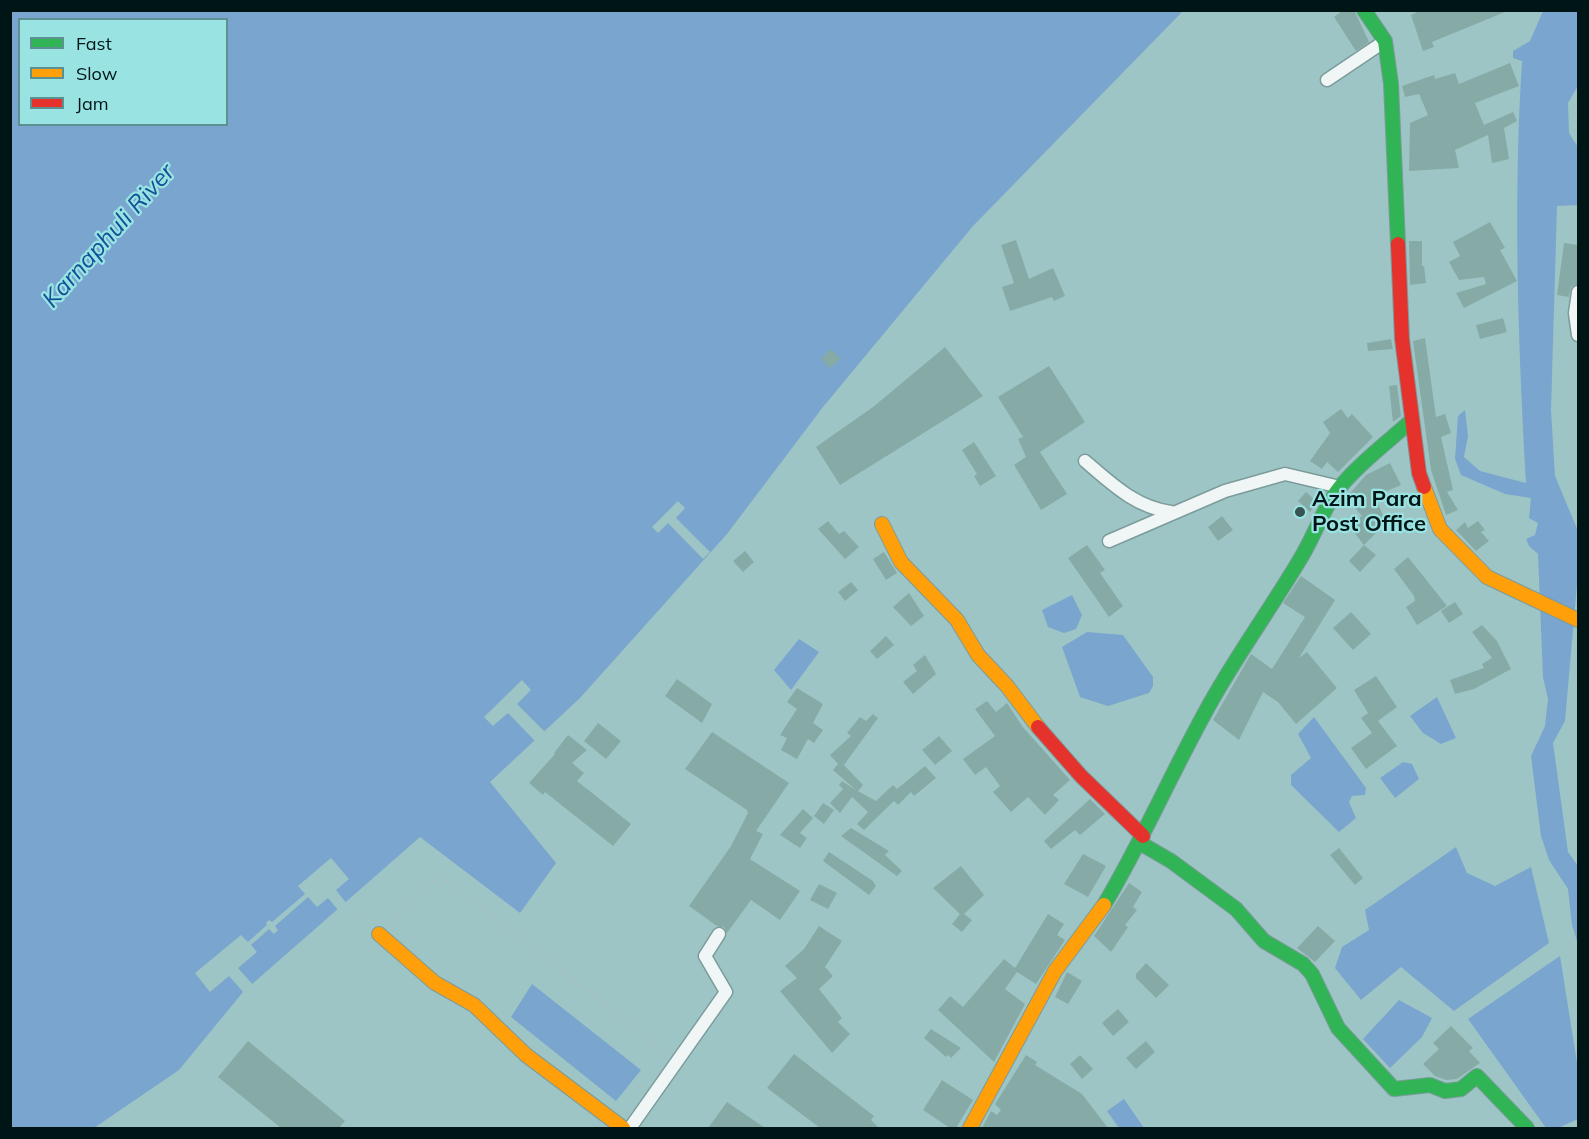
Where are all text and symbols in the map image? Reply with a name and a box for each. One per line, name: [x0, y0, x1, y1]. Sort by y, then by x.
legend: [18, 18, 228, 126]
text: Fast: [76, 32, 112, 55]
text: Slow: [76, 62, 117, 85]
text: Jam: [76, 92, 109, 115]
water label: Karnaphuli River: [37, 158, 181, 314]
place label: Azim Para Post Office: [1312, 486, 1426, 538]
marker: Azim Para Post Office: [1293, 505, 1307, 519]

